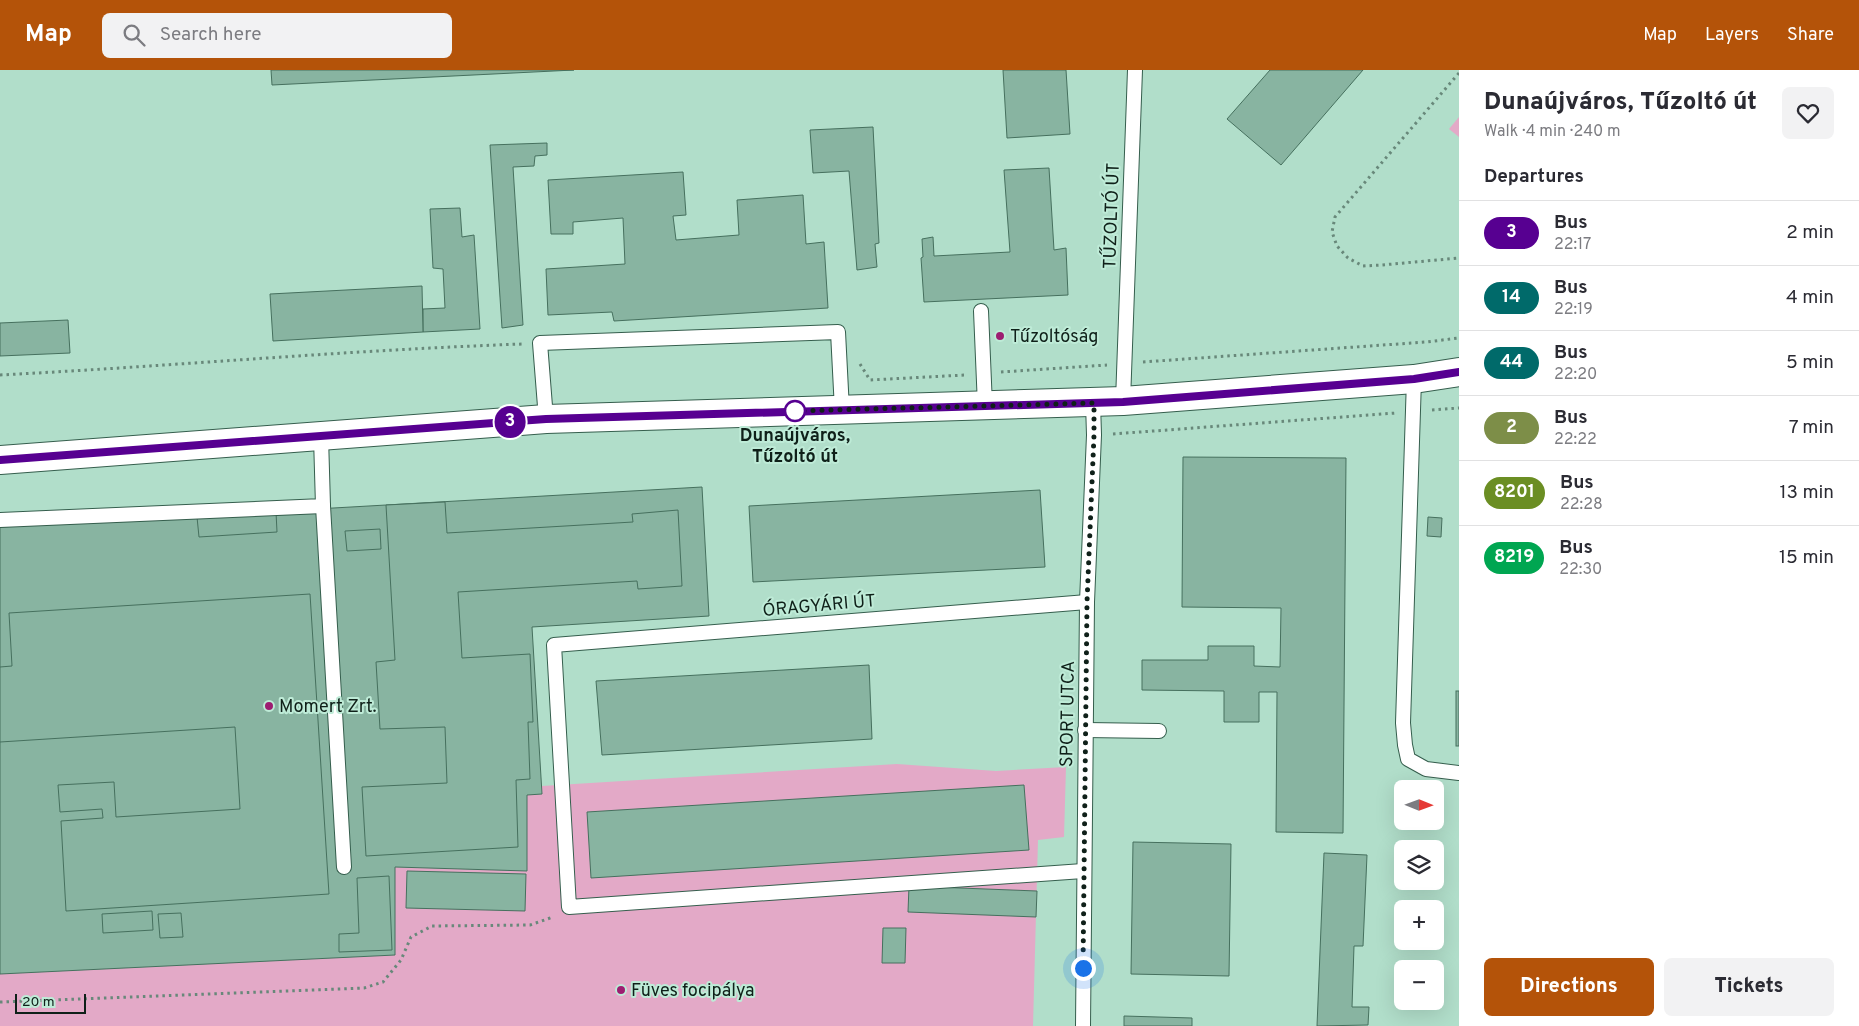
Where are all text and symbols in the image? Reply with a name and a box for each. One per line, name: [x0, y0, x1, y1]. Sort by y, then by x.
search box: [102, 13, 452, 58]
text: Map: [25, 20, 72, 50]
icon: search: [120, 21, 148, 49]
text: Search here: [160, 23, 261, 47]
text: Map: [1643, 24, 1677, 47]
text: Layers: [1705, 24, 1759, 47]
text: Share: [1787, 24, 1834, 47]
button: heart: [1782, 87, 1834, 139]
text: Dunaújváros, Tűzoltó út: [1484, 88, 1757, 118]
text: Walk · 4 min · 240 m: [1484, 122, 1621, 142]
street label: TŰZOLTÓ ÚT: [1097, 162, 1126, 270]
text: Departures: [1484, 165, 1584, 189]
text: Bus: [1554, 211, 1588, 235]
text: 3: [1506, 221, 1517, 244]
text: 2 min: [1786, 221, 1834, 245]
text: 22:17: [1554, 235, 1591, 255]
text: Bus: [1554, 276, 1588, 300]
text: 14: [1502, 286, 1521, 309]
text: 4 min: [1786, 286, 1834, 310]
text: 22:19: [1554, 300, 1593, 320]
place label: Tűzoltóság: [1010, 326, 1098, 349]
marker: Tűzoltóság: [994, 330, 1006, 342]
text: Bus: [1554, 341, 1588, 365]
text: 44: [1500, 351, 1523, 374]
text: 5 min: [1786, 351, 1834, 375]
text: 22:20: [1554, 365, 1597, 385]
marker: Dunaújváros, Tűzoltó út: [784, 400, 806, 422]
line badge: 3: [494, 406, 526, 438]
text: Bus: [1554, 406, 1588, 430]
text: 3: [505, 410, 515, 433]
text: 2: [1506, 416, 1517, 439]
text: 7 min: [1789, 416, 1834, 440]
place label: Dunaújváros, Tűzoltó út: [740, 425, 850, 469]
text: 22:22: [1554, 430, 1597, 450]
text: Bus: [1560, 471, 1594, 495]
text: 8201: [1494, 481, 1535, 504]
text: 13 min: [1779, 481, 1834, 505]
text: 22:28: [1560, 495, 1603, 515]
text: Bus: [1559, 536, 1593, 560]
text: 8219: [1494, 546, 1534, 569]
text: 15 min: [1779, 546, 1834, 570]
text: 22:30: [1559, 560, 1602, 580]
street label: ÓRAGYÁRI ÚT: [761, 588, 877, 623]
street label: SPORT UTCA: [1056, 661, 1081, 767]
place label: Momert Zrt.: [279, 696, 377, 719]
marker: Momert Zrt.: [263, 700, 275, 712]
north arrow: [1394, 780, 1444, 830]
map controls: [1394, 780, 1444, 1010]
button: layers: [1394, 840, 1444, 890]
button: +: [1394, 900, 1444, 950]
your location: [1071, 956, 1096, 981]
button: Directions: [1484, 958, 1654, 1016]
button: Tickets: [1664, 958, 1834, 1016]
button: −: [1394, 960, 1444, 1010]
place label: Füves focipálya: [631, 980, 755, 1003]
marker: Füves focipálya: [615, 984, 627, 996]
scale bar: [15, 991, 86, 1014]
text: 20 m: [22, 994, 55, 1011]

